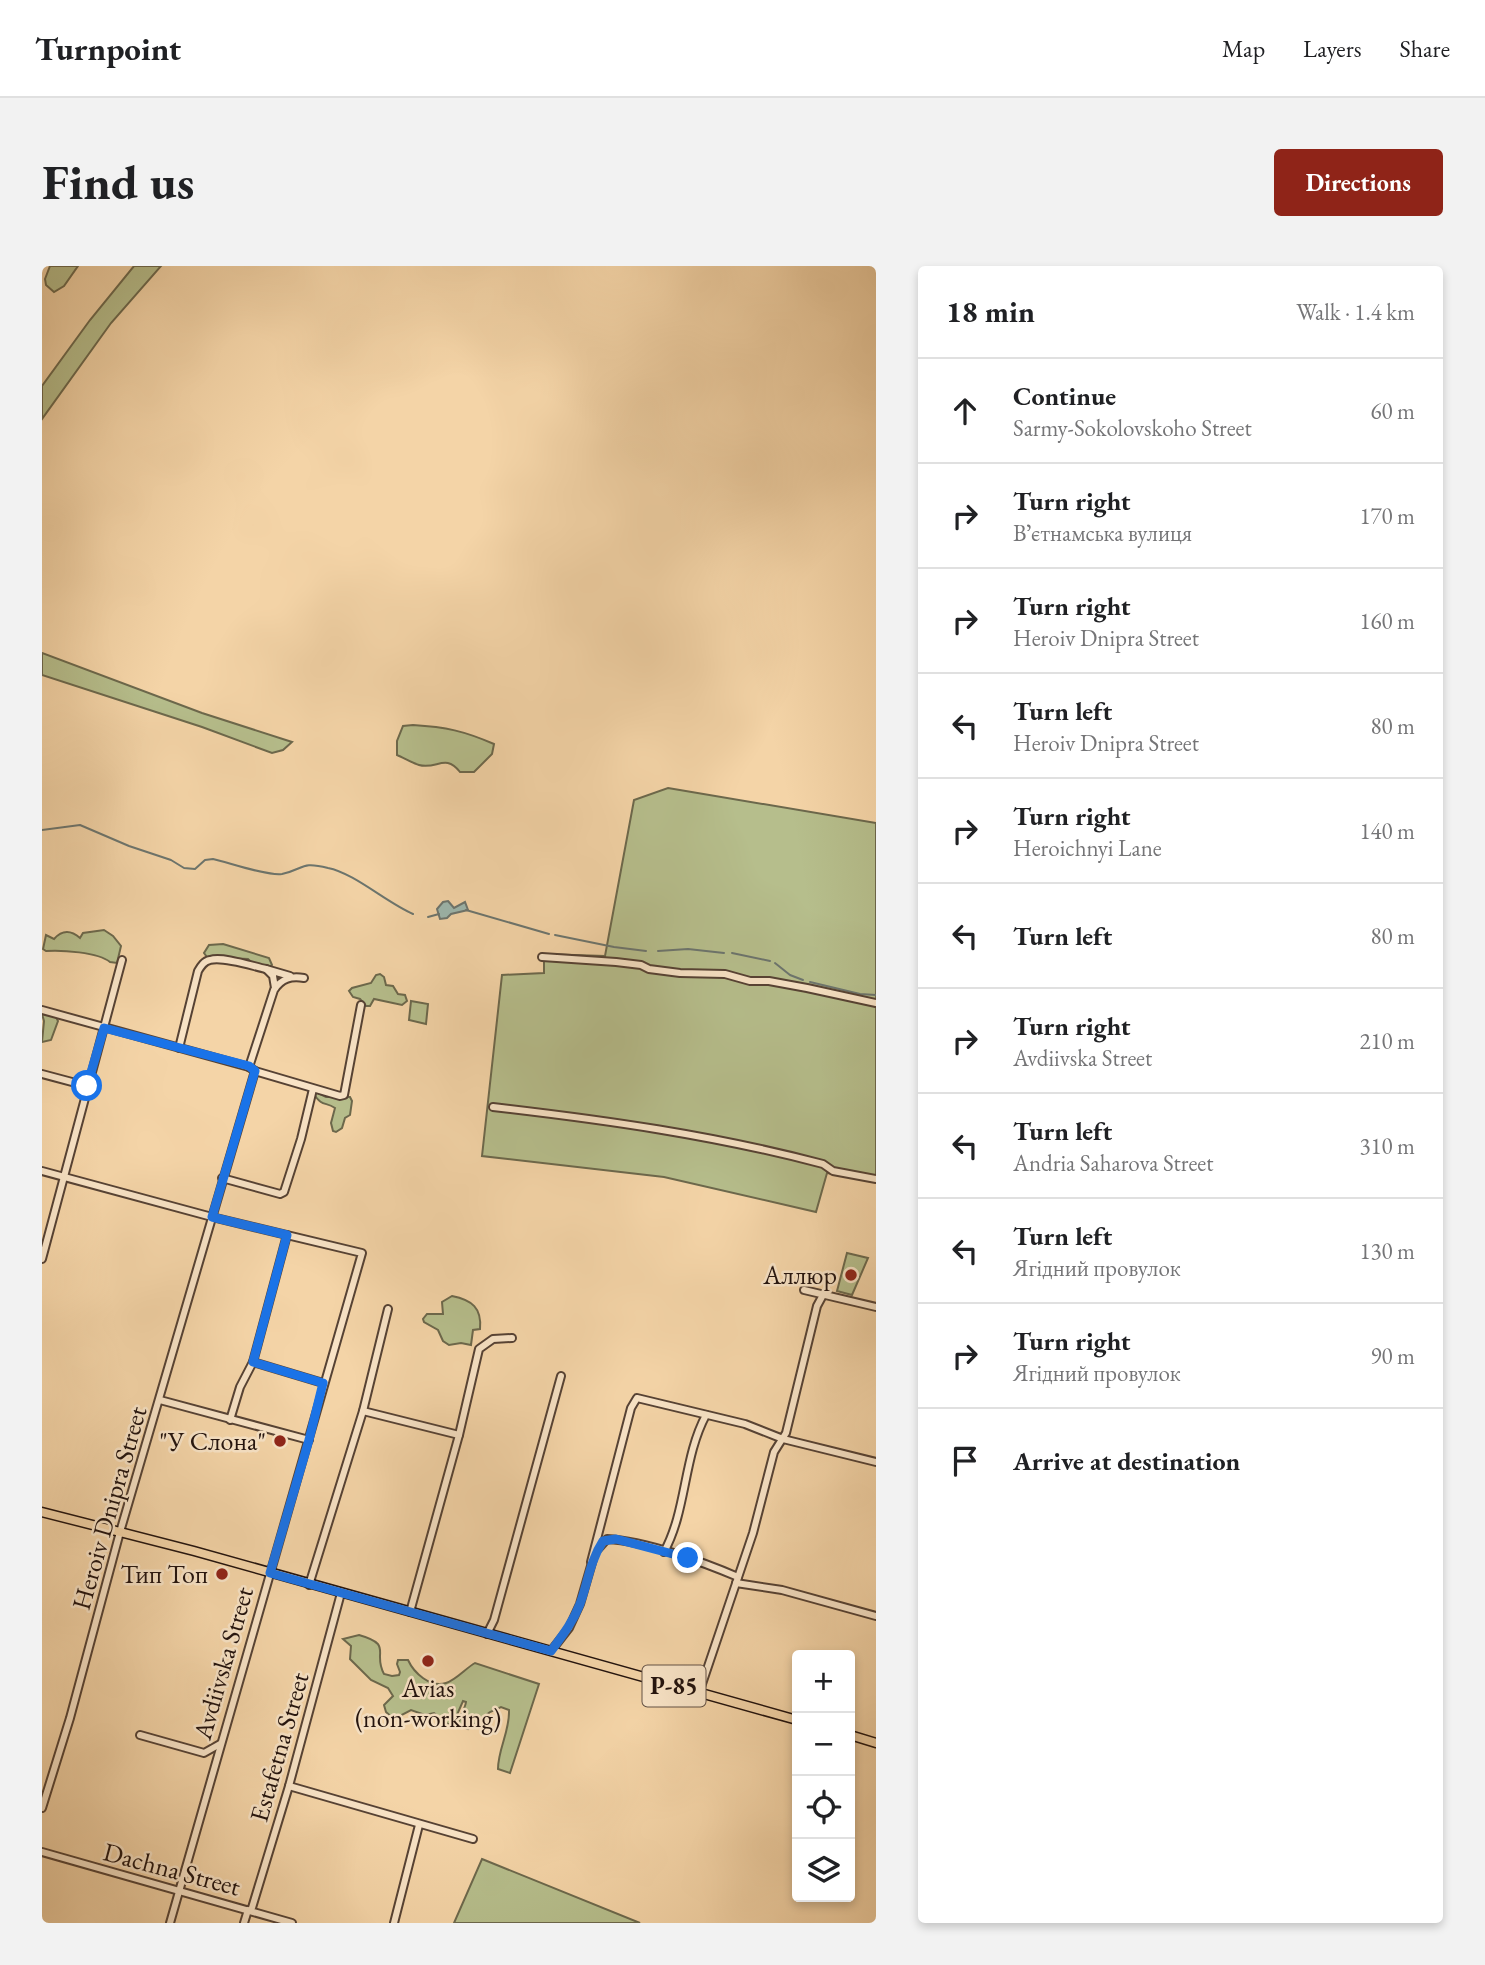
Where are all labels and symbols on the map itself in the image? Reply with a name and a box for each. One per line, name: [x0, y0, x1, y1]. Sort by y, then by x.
route start: [71, 1070, 102, 1101]
place label: Аллюр: [762, 1258, 837, 1292]
marker: Аллюр: [843, 1267, 859, 1283]
street label: Heroiv Dnipra Street: [64, 1402, 154, 1614]
place label: "У Слона": [159, 1424, 266, 1458]
marker: "У Слона": [272, 1433, 288, 1449]
route end: [672, 1542, 703, 1573]
place label: Тип Топ: [121, 1557, 208, 1591]
marker: Тип Топ: [214, 1566, 230, 1582]
street label: Avdiivska Street: [185, 1583, 261, 1744]
marker: Avias (non-working): [420, 1653, 436, 1669]
road number: Р-85: [642, 1666, 706, 1706]
street label: Estafetna Street: [241, 1668, 317, 1826]
place label: Avias (non-working): [355, 1671, 501, 1735]
street label: Dachna Street: [100, 1834, 244, 1904]

